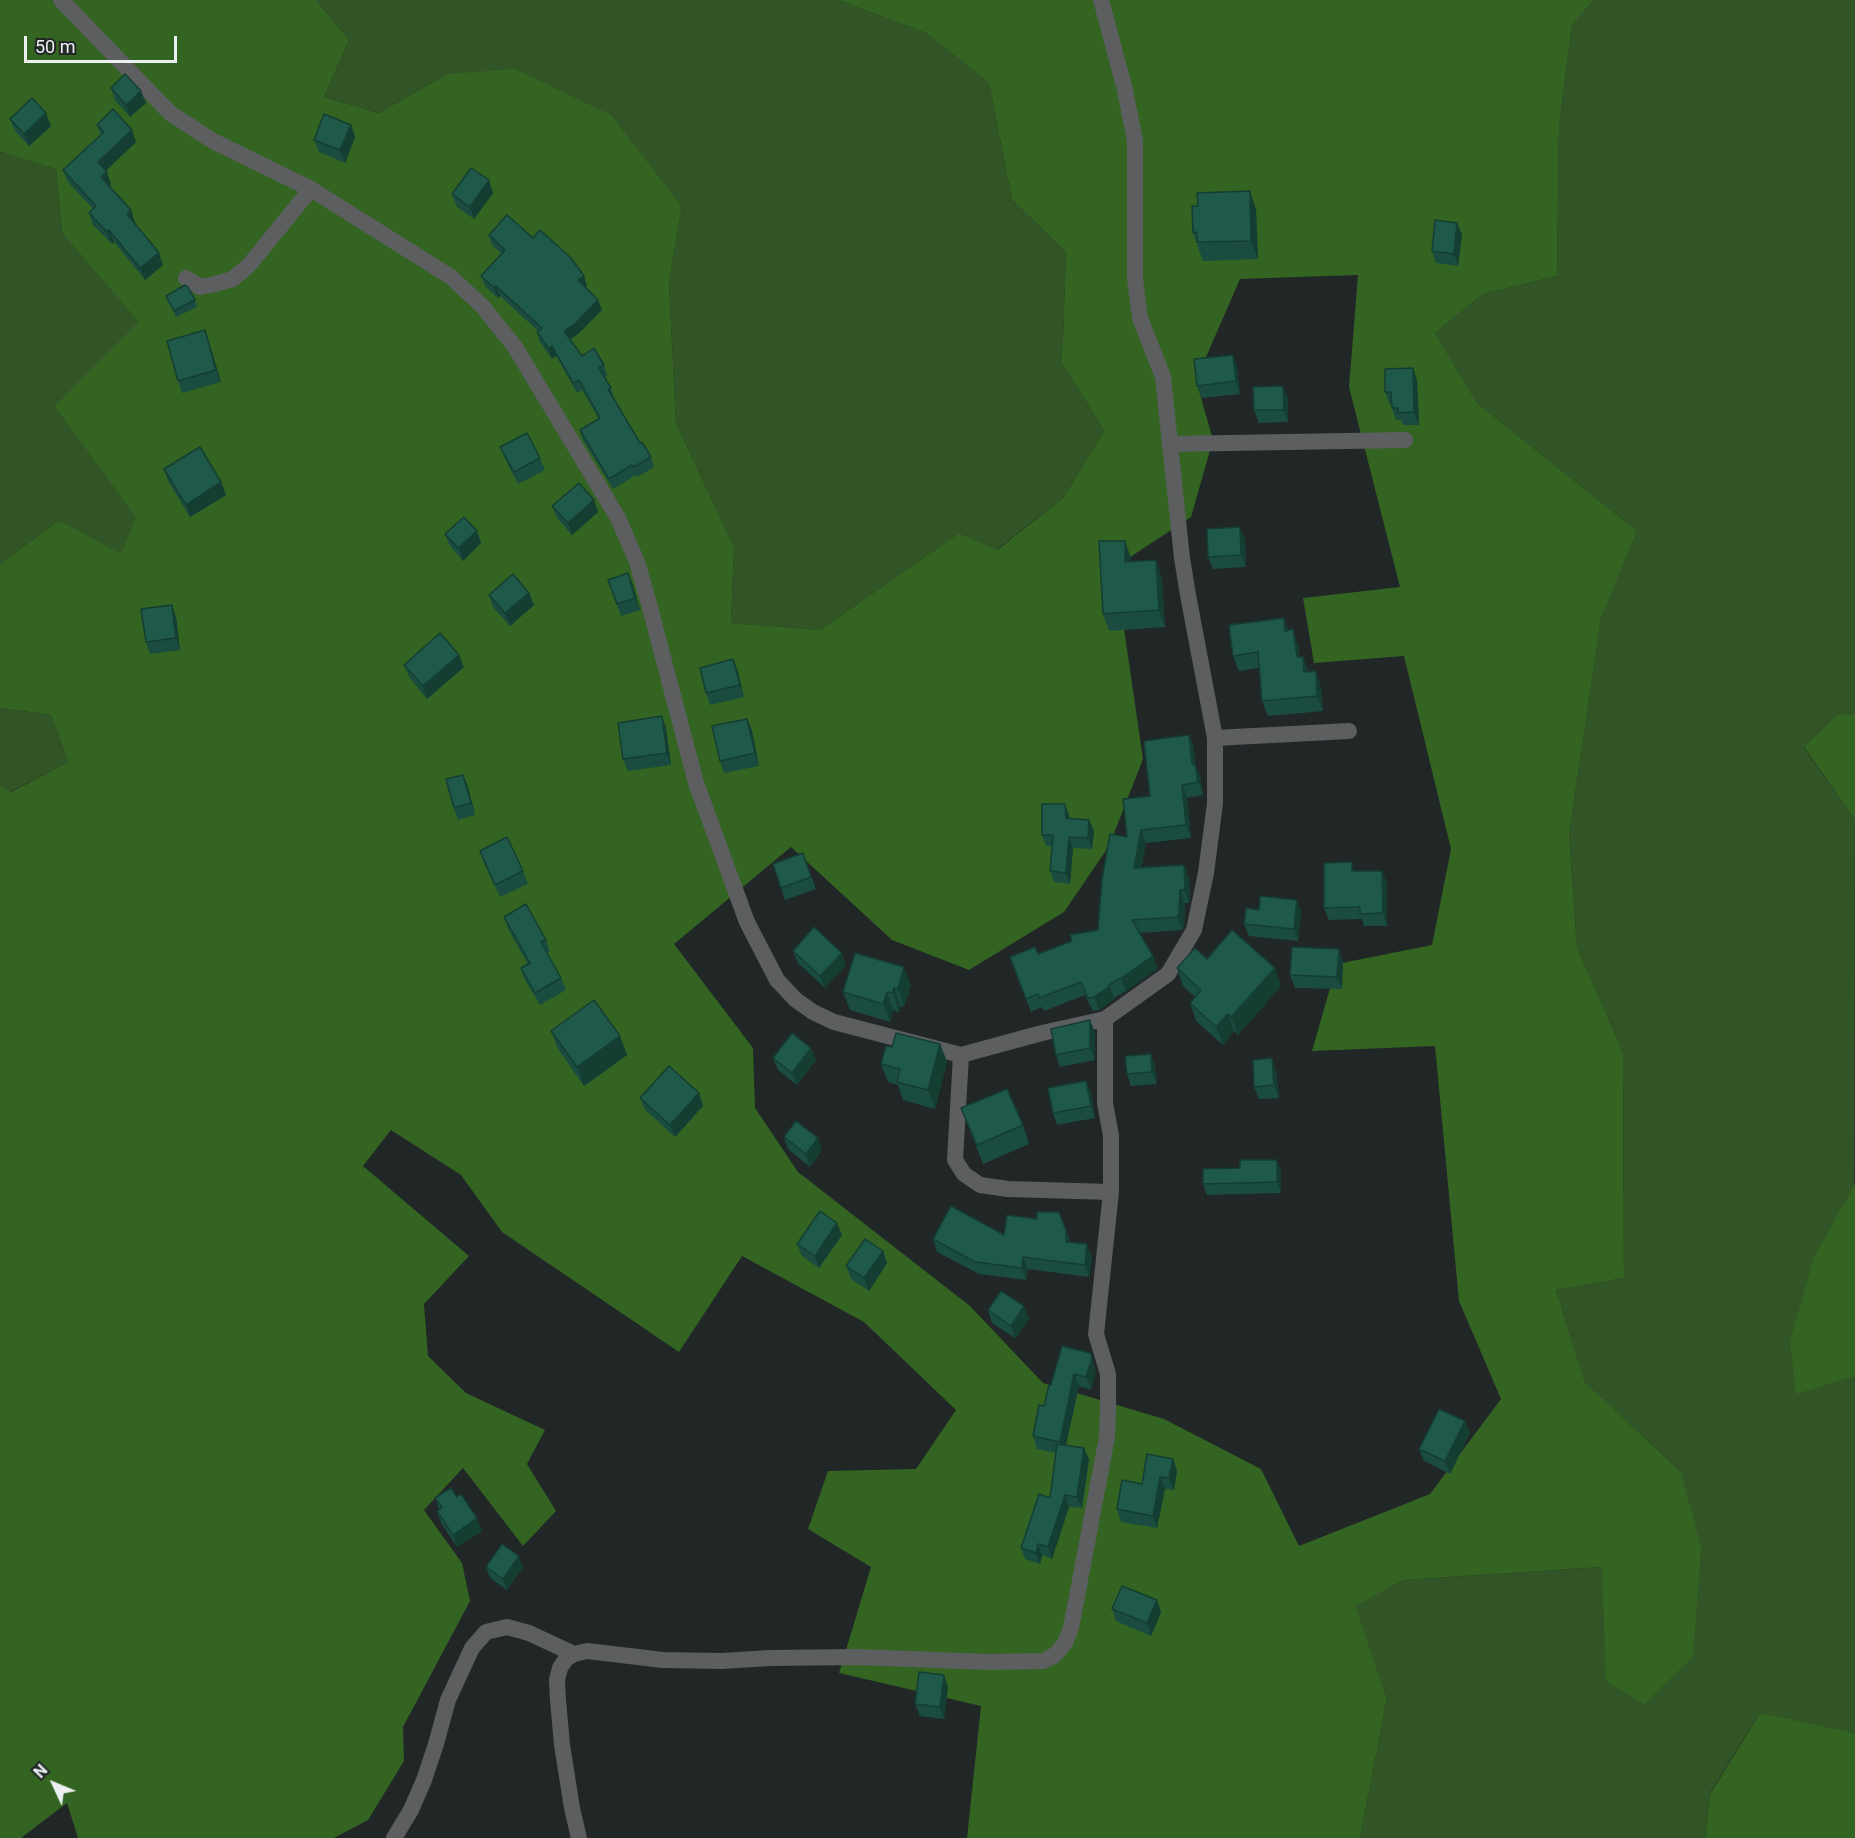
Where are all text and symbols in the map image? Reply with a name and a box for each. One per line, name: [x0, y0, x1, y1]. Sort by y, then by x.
scale bar: [27, 24, 180, 62]
text: 50 m: [35, 36, 75, 57]
north arrow: [24, 1754, 84, 1814]
text: N: [30, 1760, 51, 1782]

